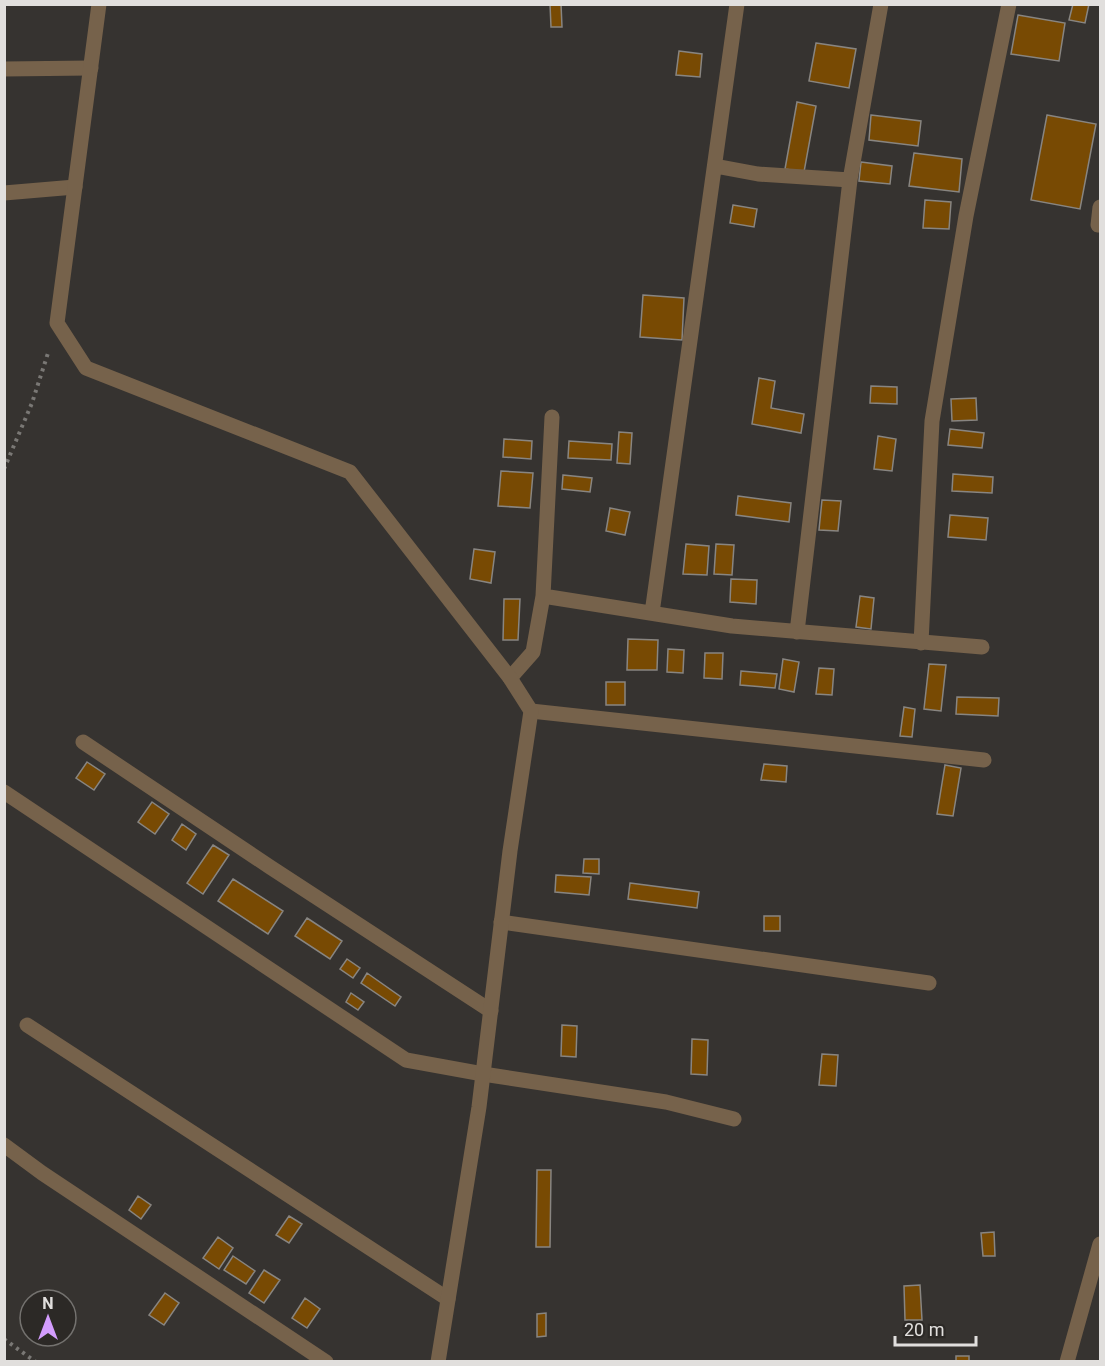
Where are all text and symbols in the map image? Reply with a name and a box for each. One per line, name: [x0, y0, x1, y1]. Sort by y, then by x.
north arrow: [18, 1288, 78, 1348]
text: N: [42, 1294, 54, 1313]
scale bar: [895, 1309, 976, 1347]
text: 20 m: [904, 1319, 944, 1340]

